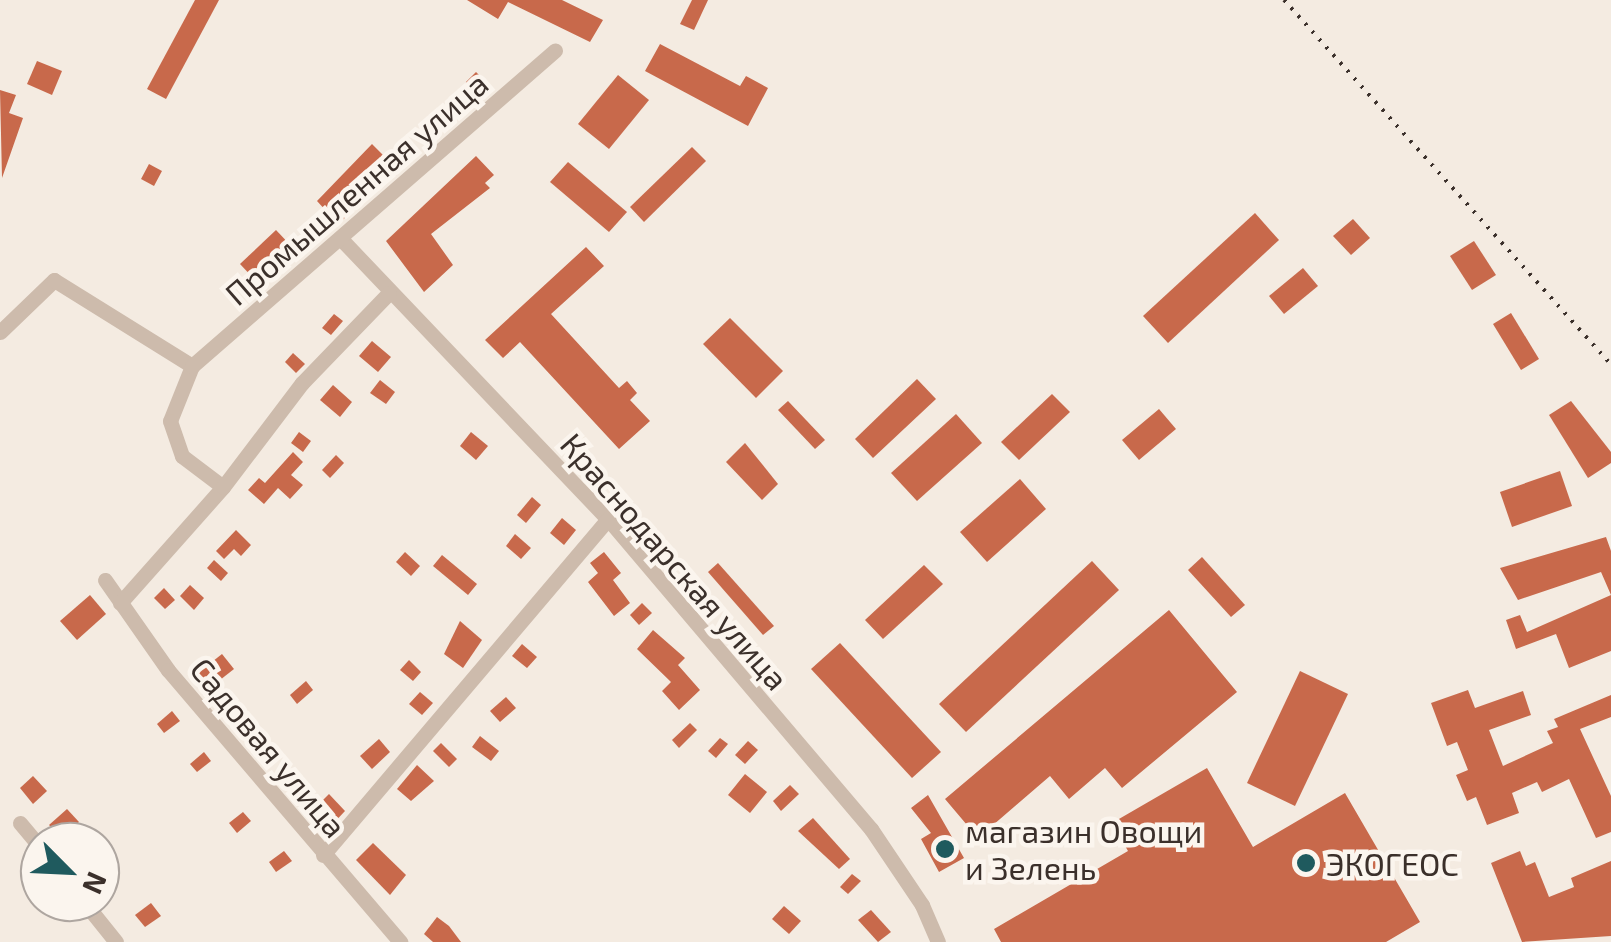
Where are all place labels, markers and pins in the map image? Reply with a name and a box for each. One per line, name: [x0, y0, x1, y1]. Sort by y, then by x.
place label: магазин Овощи и Зелень: [965, 812, 1202, 887]
marker: магазин Овощи и Зелень: [934, 838, 956, 860]
place label: ЭКОГЕОС: [1326, 844, 1459, 882]
marker: ЭКОГЕОС: [1295, 852, 1317, 874]

